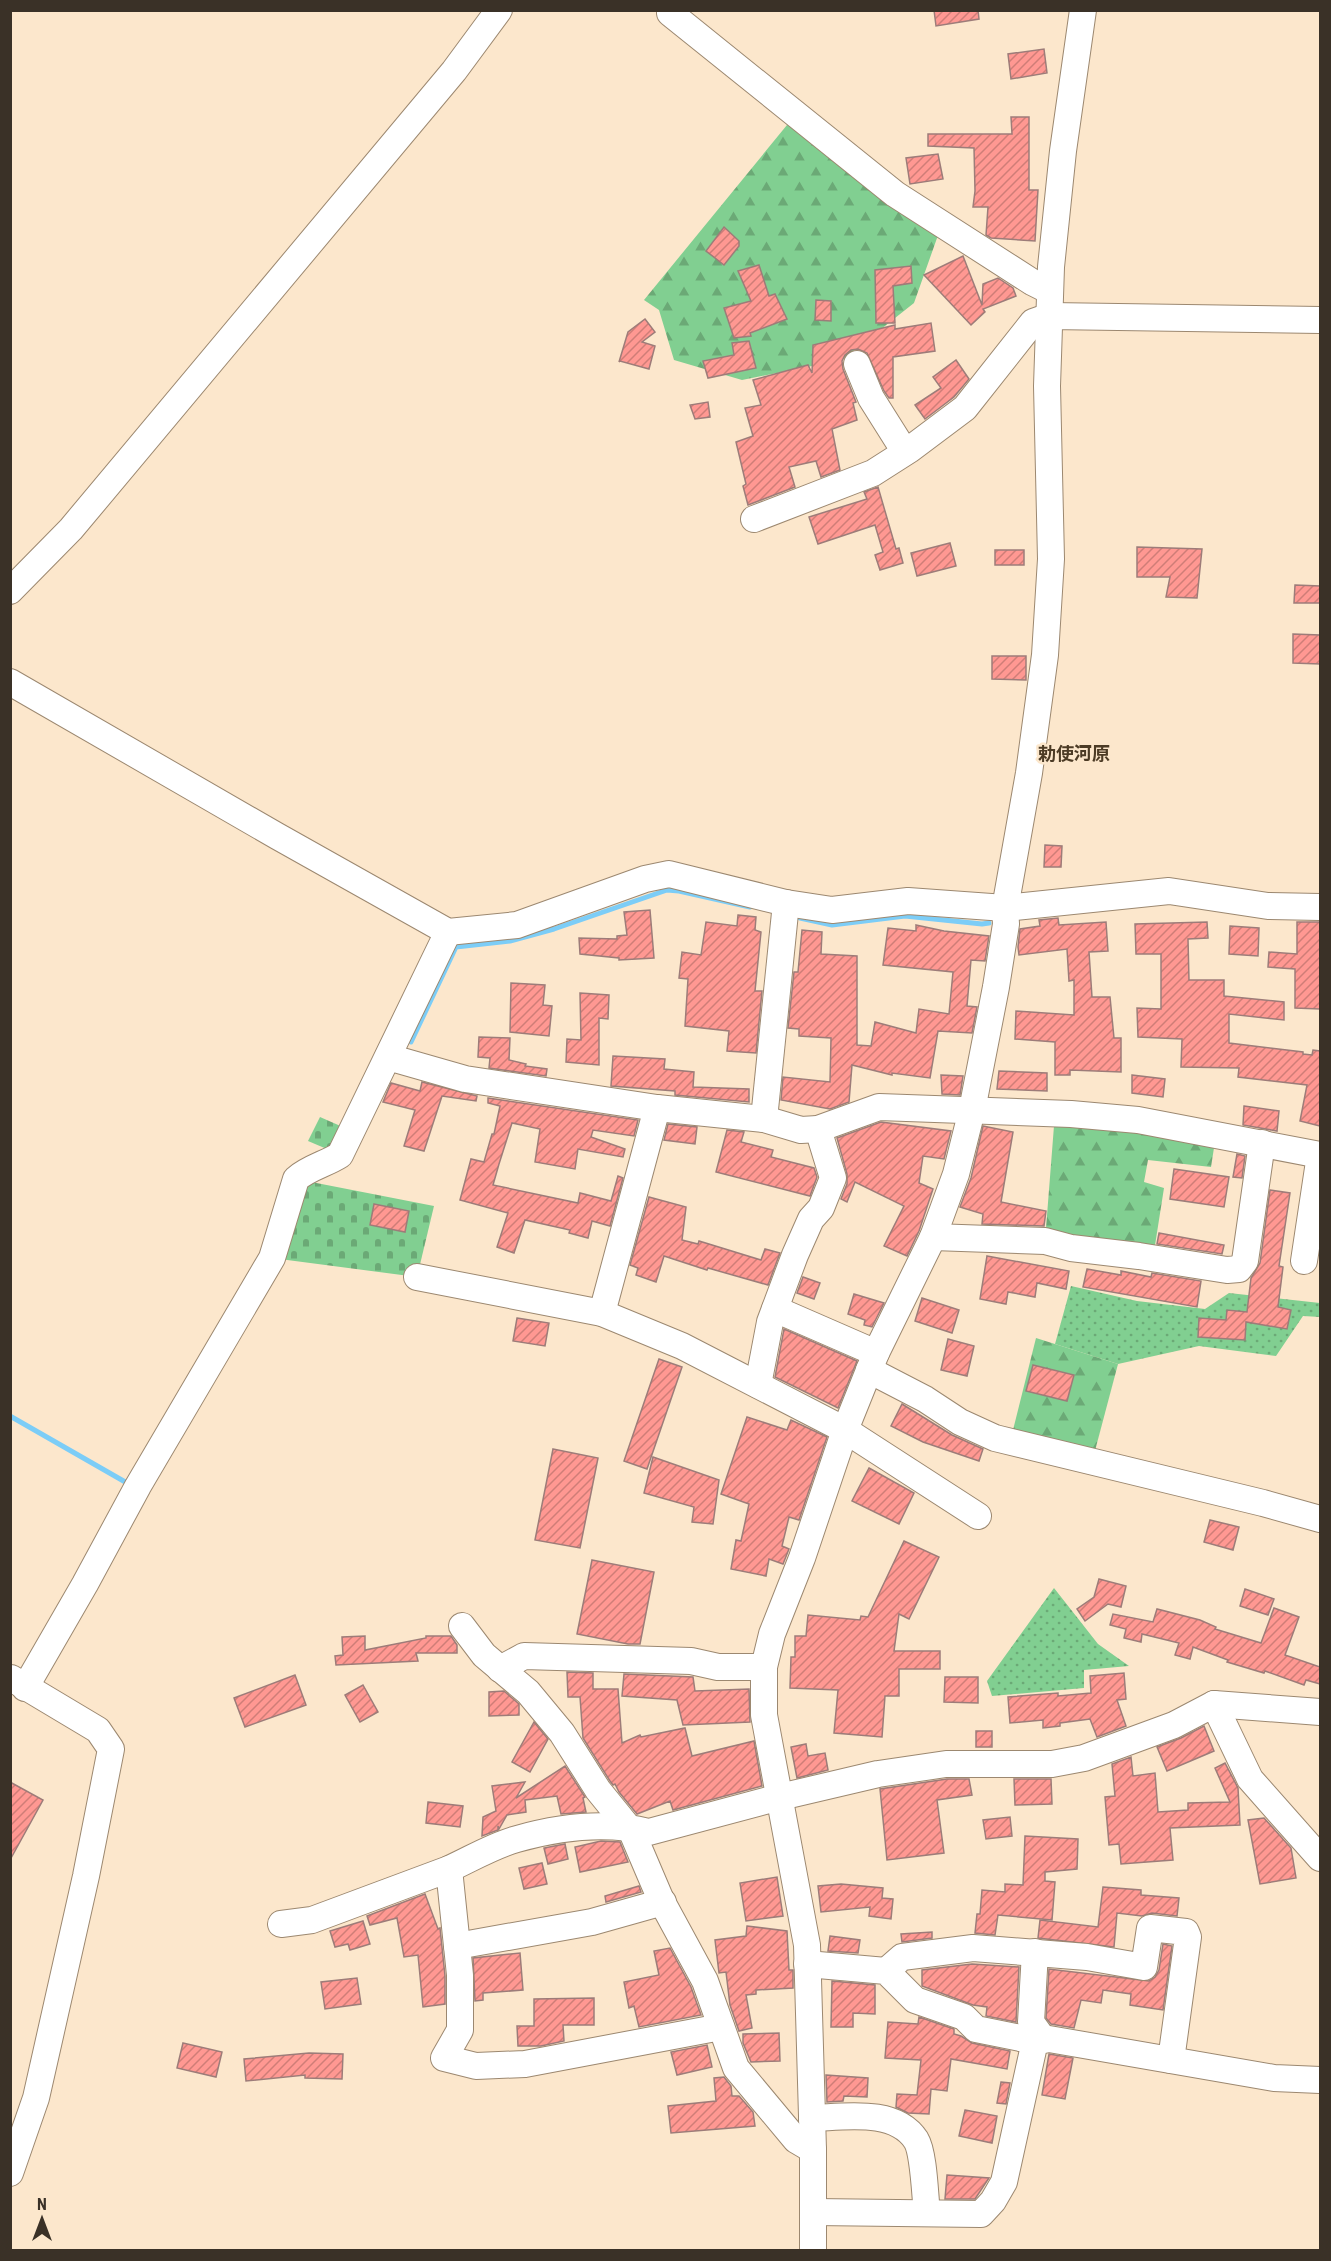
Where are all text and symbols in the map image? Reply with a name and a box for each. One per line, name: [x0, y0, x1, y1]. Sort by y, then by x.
district label: 勅使河原: [1038, 743, 1110, 764]
north arrow: [12, 2189, 72, 2249]
text: N: [37, 2195, 47, 2214]

